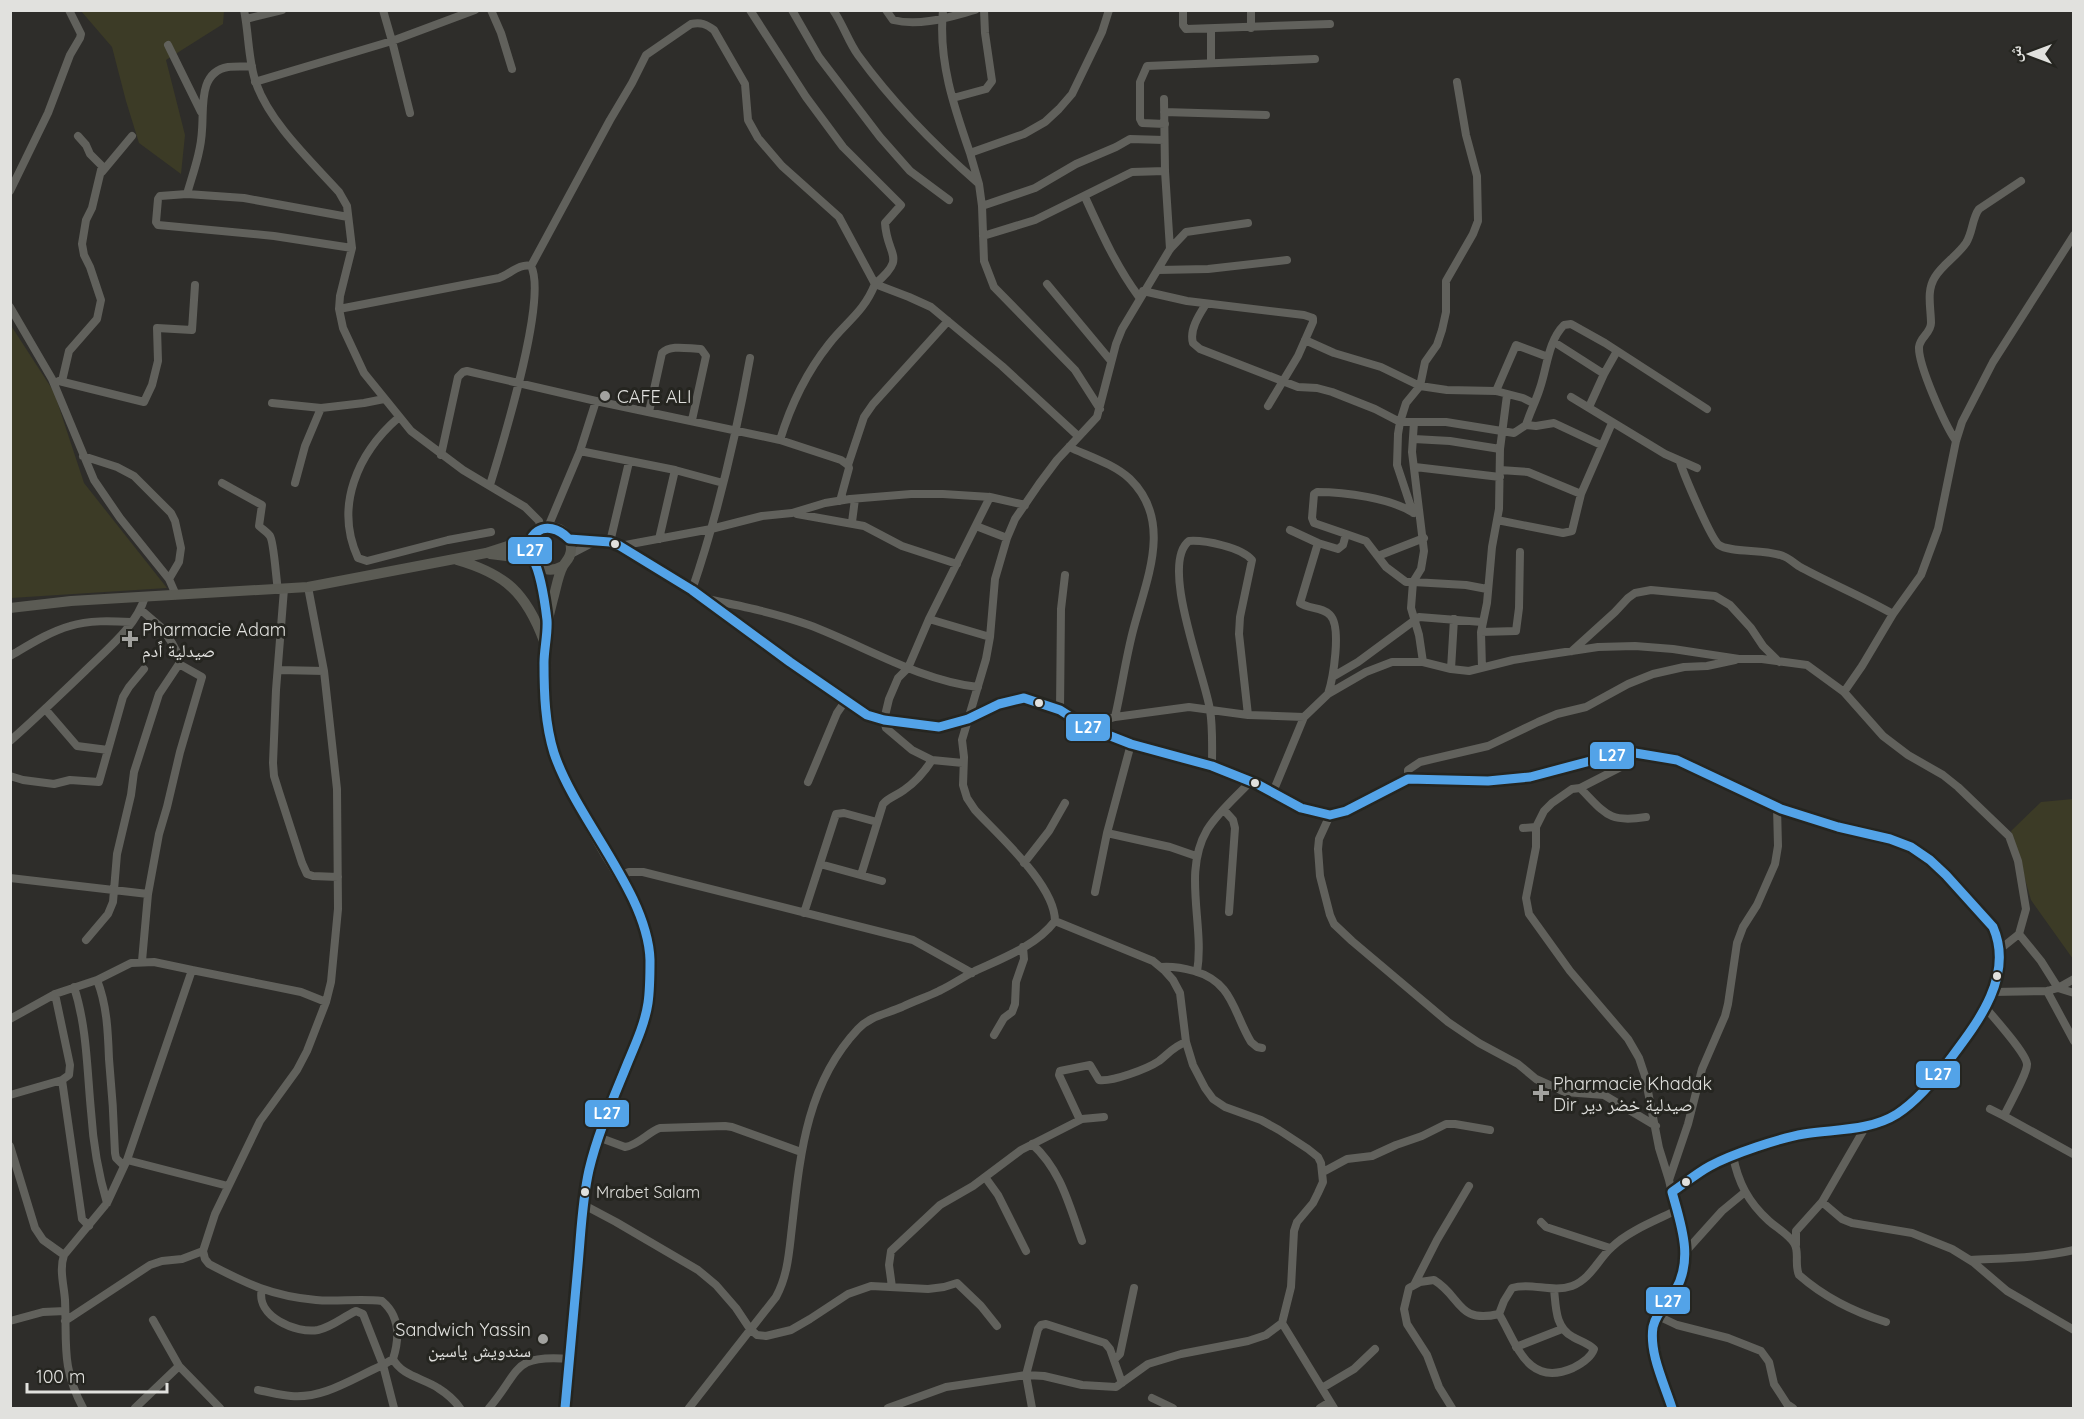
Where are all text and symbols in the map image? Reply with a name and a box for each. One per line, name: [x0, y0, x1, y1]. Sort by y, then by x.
north arrow: [2000, 24, 2060, 84]
text: ش: [2005, 45, 2025, 62]
place label: CAFE ALI: [617, 385, 691, 408]
marker: CAFE ALI: [598, 389, 612, 403]
line badge: L27: [507, 536, 553, 565]
unlabelled marker: [609, 538, 621, 550]
text: L27: [517, 540, 544, 560]
place label: Pharmacie Adam صيدلية اًدم: [142, 618, 286, 663]
marker: Pharmacie Adam صيدلية اًدم: [123, 632, 137, 646]
unlabelled marker: [1033, 697, 1045, 709]
line badge: L27: [1065, 713, 1111, 742]
text: L27: [1075, 717, 1102, 737]
line badge: L27: [1589, 741, 1635, 770]
text: L27: [1599, 745, 1626, 765]
unlabelled marker: [1249, 777, 1261, 789]
unlabelled marker: [1991, 970, 2003, 982]
line badge: L27: [1915, 1060, 1961, 1089]
text: L27: [1925, 1064, 1952, 1084]
place label: Pharmacie Khadak Dir صيدلية خضر دير: [1553, 1072, 1712, 1116]
marker: Pharmacie Khadak Dir صيدلية خضر دير: [1534, 1086, 1548, 1100]
line badge: L27: [584, 1099, 630, 1128]
text: L27: [594, 1103, 621, 1123]
unlabelled marker: [1680, 1176, 1692, 1188]
place label: Mrabet Salam: [596, 1182, 700, 1202]
marker: Mrabet Salam: [579, 1186, 591, 1198]
line badge: L27: [1645, 1286, 1691, 1315]
text: L27: [1655, 1291, 1682, 1311]
place label: Sandwich Yassin سندويش ياسين: [395, 1318, 531, 1362]
marker: Sandwich Yassin سندويش ياسين: [536, 1332, 550, 1346]
scale bar: [27, 1356, 166, 1394]
text: 100 m: [36, 1365, 85, 1388]

